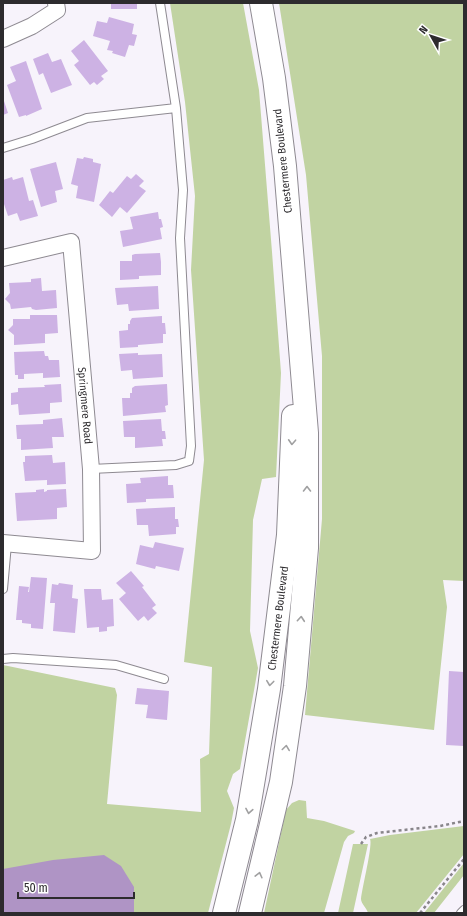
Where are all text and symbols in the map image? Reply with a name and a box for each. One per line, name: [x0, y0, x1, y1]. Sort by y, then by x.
north arrow: [411, 16, 451, 56]
text: N: [416, 23, 431, 37]
street label: Chestermere Boulevard: [271, 108, 295, 214]
street label: Springmere Road: [76, 366, 95, 445]
one-way arrow: [288, 439, 296, 445]
one-way arrow: [303, 486, 311, 492]
street label: Chestermere Boulevard: [265, 565, 291, 671]
one-way arrow: [296, 616, 305, 622]
one-way arrow: [266, 680, 275, 686]
one-way arrow: [281, 745, 290, 751]
one-way arrow: [245, 808, 253, 814]
one-way arrow: [254, 872, 262, 878]
scale bar: [18, 874, 134, 900]
text: 50 m: [24, 881, 48, 895]

